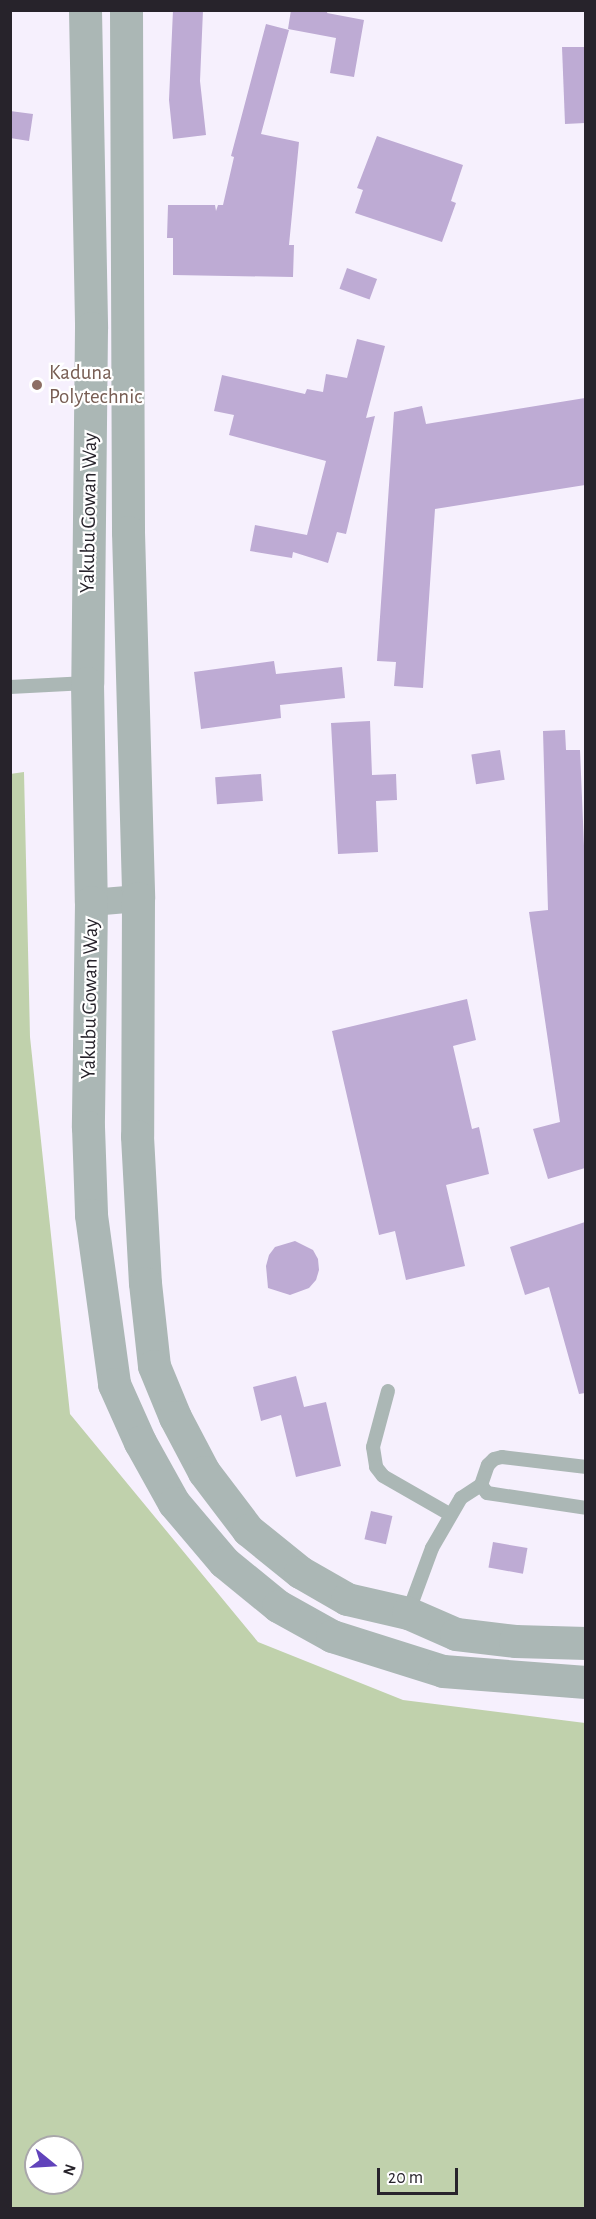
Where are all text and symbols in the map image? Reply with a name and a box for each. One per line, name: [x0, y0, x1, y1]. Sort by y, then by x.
place label: Kaduna Polytechnic: [49, 360, 142, 410]
marker: Kaduna Polytechnic: [30, 378, 44, 392]
street label: Yakubu Gowan Way: [75, 433, 103, 593]
street label: Yakubu Gowan Way: [76, 919, 104, 1079]
north arrow: [24, 2135, 84, 2195]
scale bar: [380, 2156, 461, 2194]
text: N: [60, 2162, 79, 2178]
text: 20 m: [388, 2169, 423, 2187]

